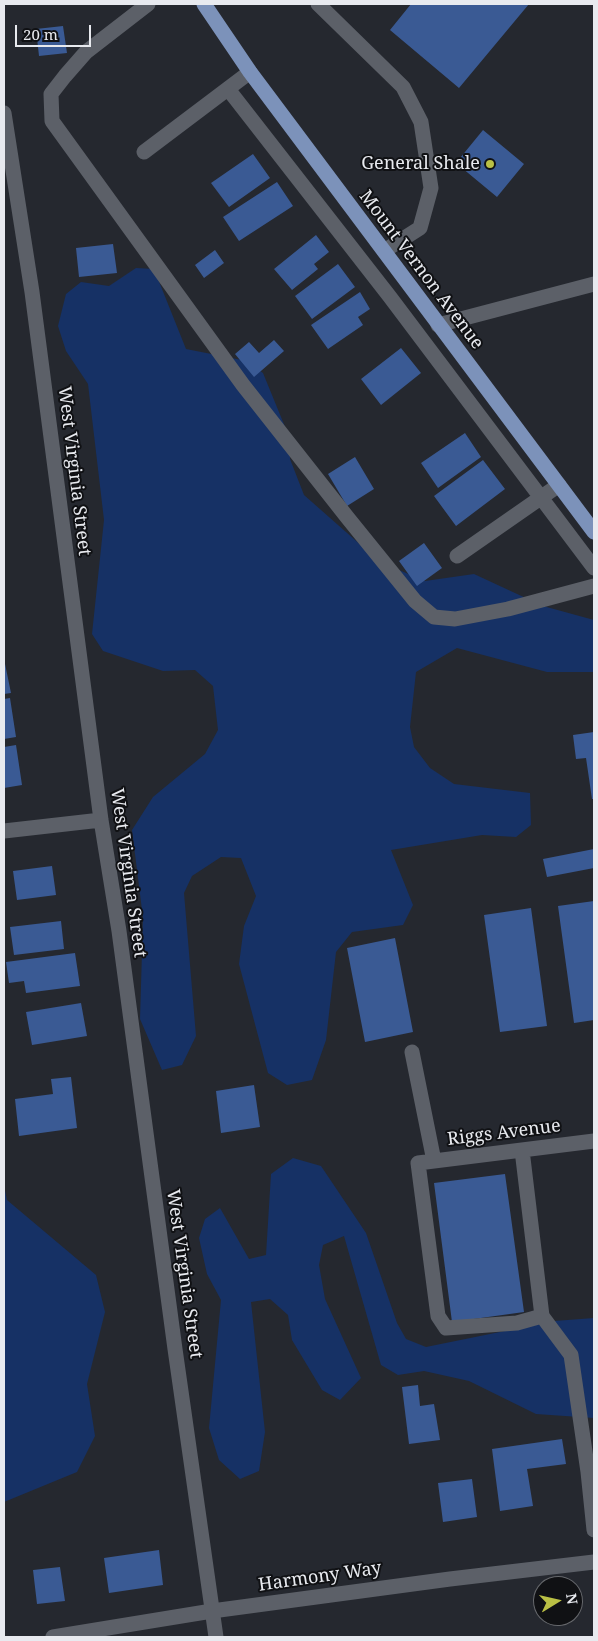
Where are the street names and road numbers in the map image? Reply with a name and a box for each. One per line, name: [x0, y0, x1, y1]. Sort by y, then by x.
street label: Mount Vernon Avenue: [354, 186, 488, 354]
street label: West Virginia Street: [53, 385, 95, 557]
street label: West Virginia Street: [105, 787, 151, 959]
street label: Riggs Avenue: [446, 1115, 562, 1151]
street label: West Virginia Street: [161, 1188, 207, 1360]
street label: Harmony Way: [257, 1558, 383, 1596]

